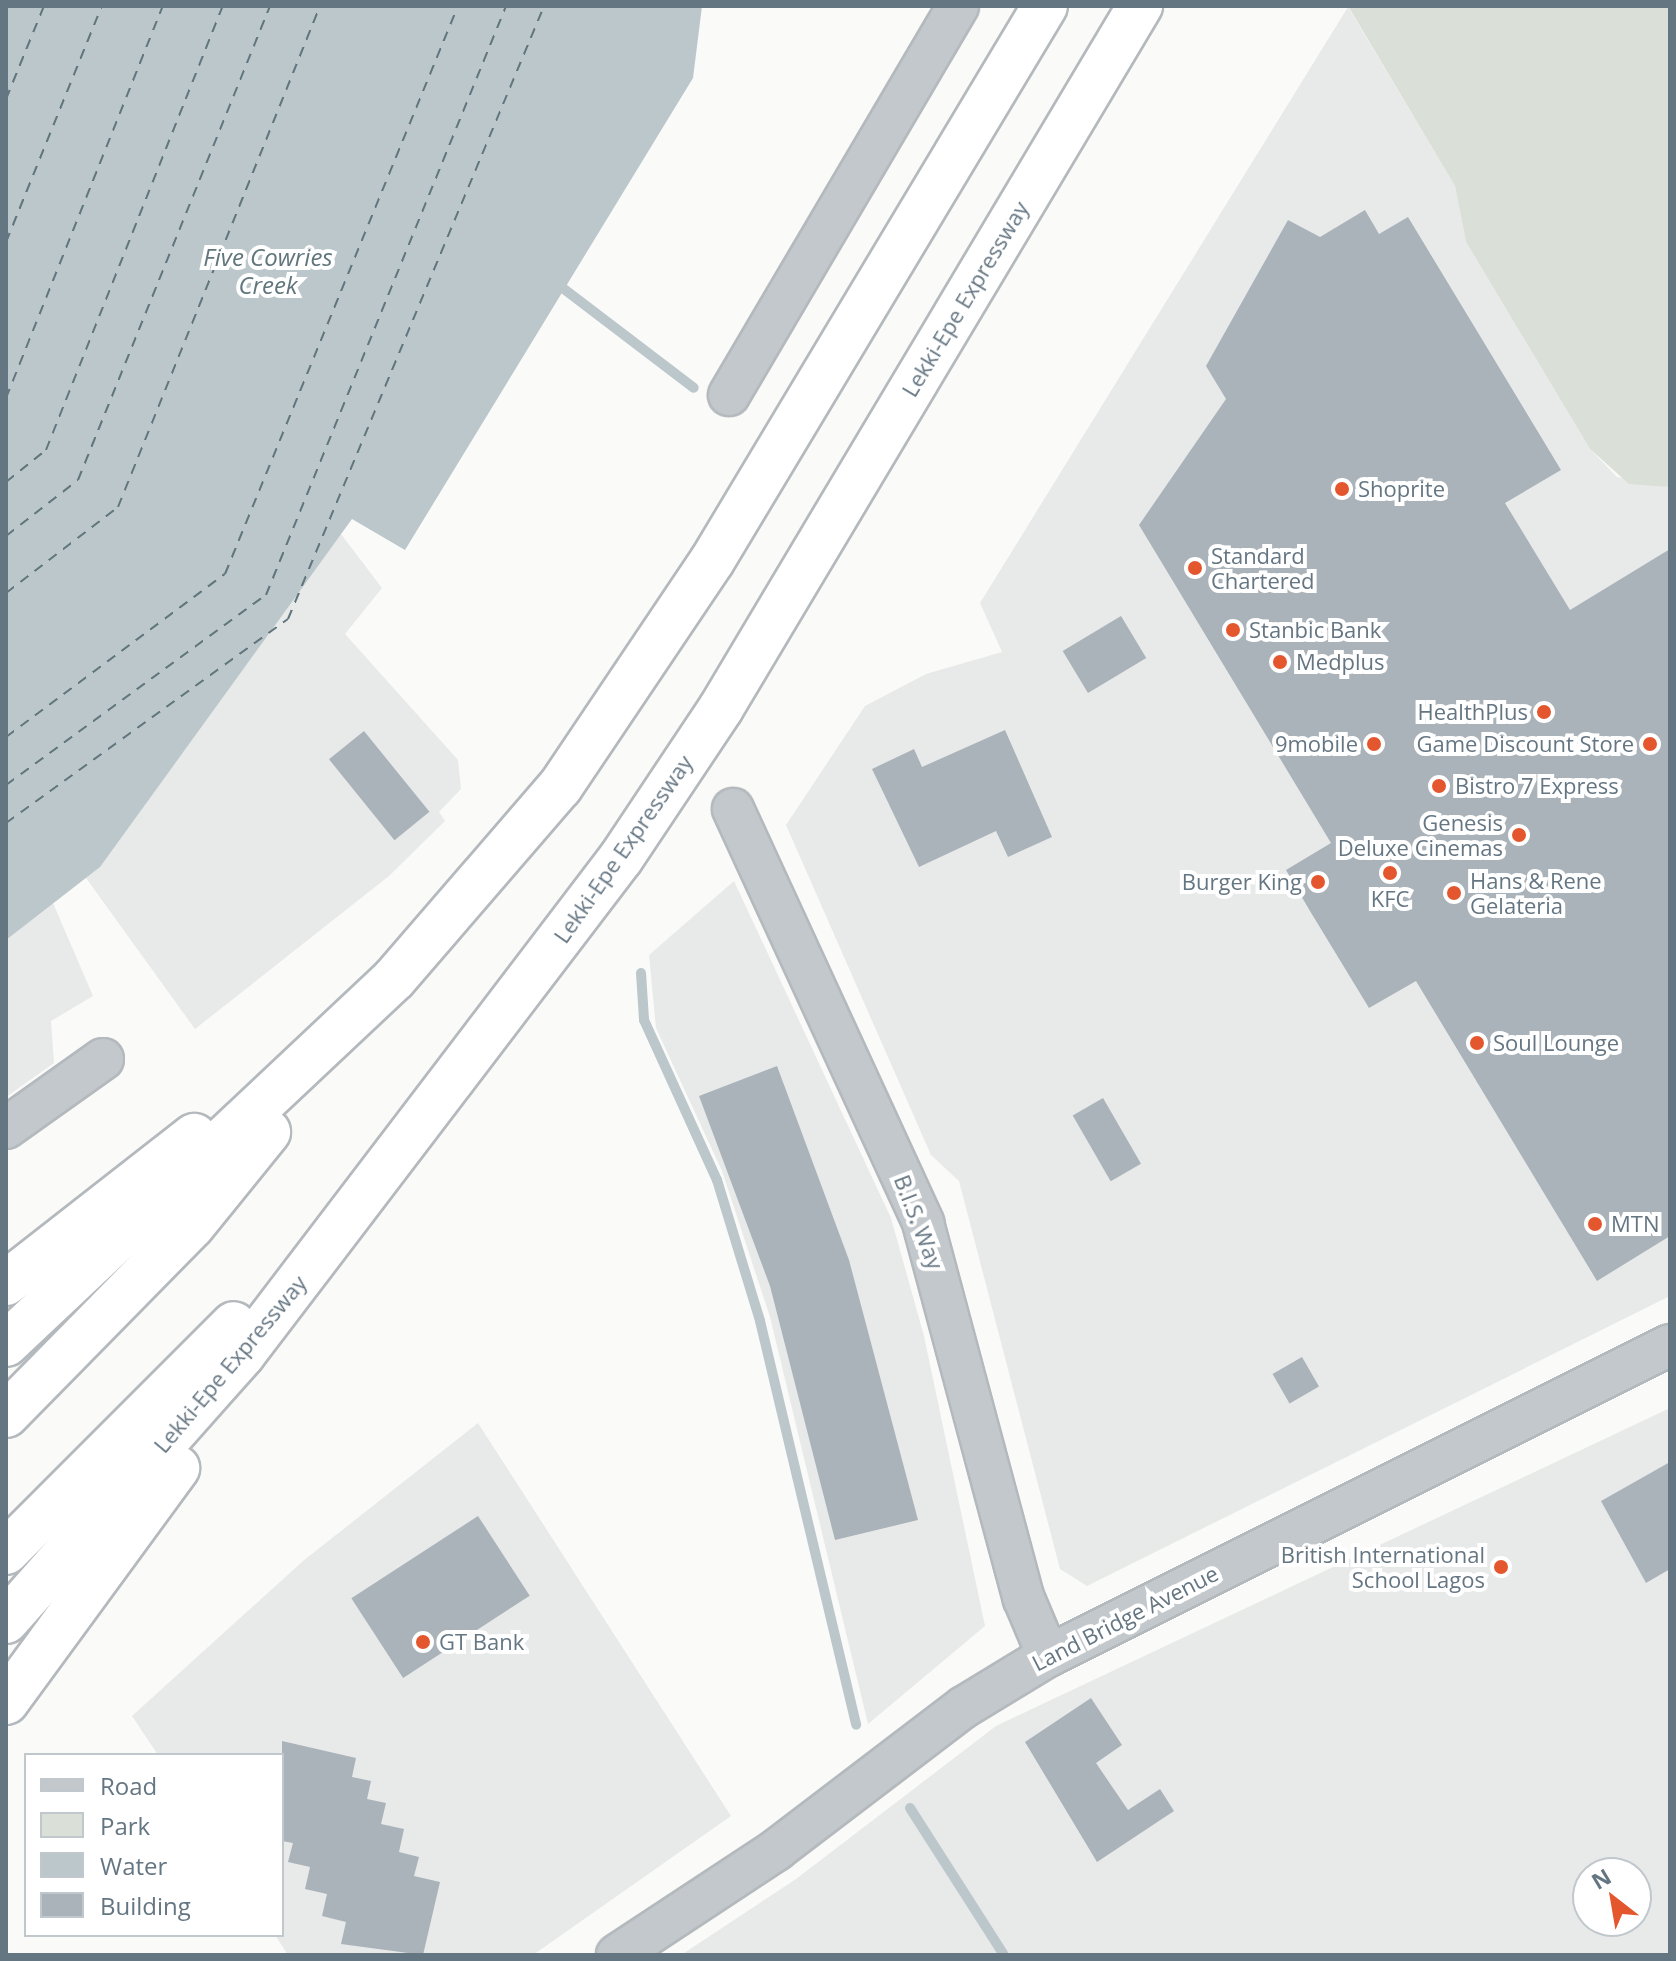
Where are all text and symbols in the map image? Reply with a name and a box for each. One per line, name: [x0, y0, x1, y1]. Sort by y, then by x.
street label: Lekki-Epe Expressway: [896, 197, 1034, 401]
water label: Five Cowries Creek: [203, 243, 333, 299]
place label: Shoprite: [1358, 476, 1445, 502]
marker: Shoprite: [1333, 480, 1351, 498]
place label: Standard Chartered: [1211, 542, 1315, 594]
marker: Standard Chartered: [1186, 559, 1204, 577]
place label: Stanbic Bank: [1249, 617, 1381, 643]
marker: Stanbic Bank: [1224, 621, 1242, 639]
place label: Medplus: [1296, 649, 1385, 675]
marker: Medplus: [1271, 653, 1289, 671]
place label: HealthPlus: [1418, 699, 1528, 725]
marker: HealthPlus: [1535, 703, 1553, 721]
place label: 9mobile: [1275, 731, 1358, 757]
place label: Game Discount Store: [1417, 731, 1634, 757]
marker: 9mobile: [1365, 735, 1383, 753]
marker: Game Discount Store: [1641, 735, 1659, 753]
street label: Lekki-Epe Expressway: [548, 750, 698, 948]
place label: Bistro 7 Express: [1455, 773, 1619, 799]
marker: Bistro 7 Express: [1430, 777, 1448, 795]
place label: Genesis Deluxe Cinemas: [1338, 809, 1503, 860]
marker: Genesis Deluxe Cinemas: [1510, 826, 1528, 844]
marker: KFC: [1381, 864, 1399, 882]
place label: Hans & Rene Gelateria: [1470, 867, 1602, 918]
place label: Burger King: [1182, 869, 1302, 895]
marker: Burger King: [1309, 873, 1327, 891]
marker: Hans & Rene Gelateria: [1445, 884, 1463, 902]
place label: KFC: [1371, 886, 1409, 912]
place label: Soul Lounge: [1493, 1030, 1619, 1056]
marker: Soul Lounge: [1468, 1034, 1486, 1052]
street label: B.I.S. Way: [889, 1171, 949, 1273]
place label: MTN: [1611, 1211, 1659, 1237]
marker: MTN: [1586, 1215, 1604, 1233]
street label: Lekki-Epe Expressway: [148, 1270, 312, 1458]
place label: British International School Lagos: [1281, 1541, 1485, 1592]
marker: British International School Lagos: [1492, 1558, 1510, 1576]
street label: Land Bridge Avenue: [1028, 1560, 1222, 1676]
place label: GT Bank: [439, 1629, 524, 1655]
marker: GT Bank: [414, 1633, 432, 1651]
legend: [24, 1753, 284, 1937]
text: Road: [100, 1769, 157, 1802]
text: Park: [100, 1809, 150, 1842]
text: Water: [100, 1849, 167, 1882]
north arrow: [1572, 1857, 1652, 1937]
text: N: [1585, 1861, 1616, 1896]
text: Building: [100, 1889, 191, 1922]

